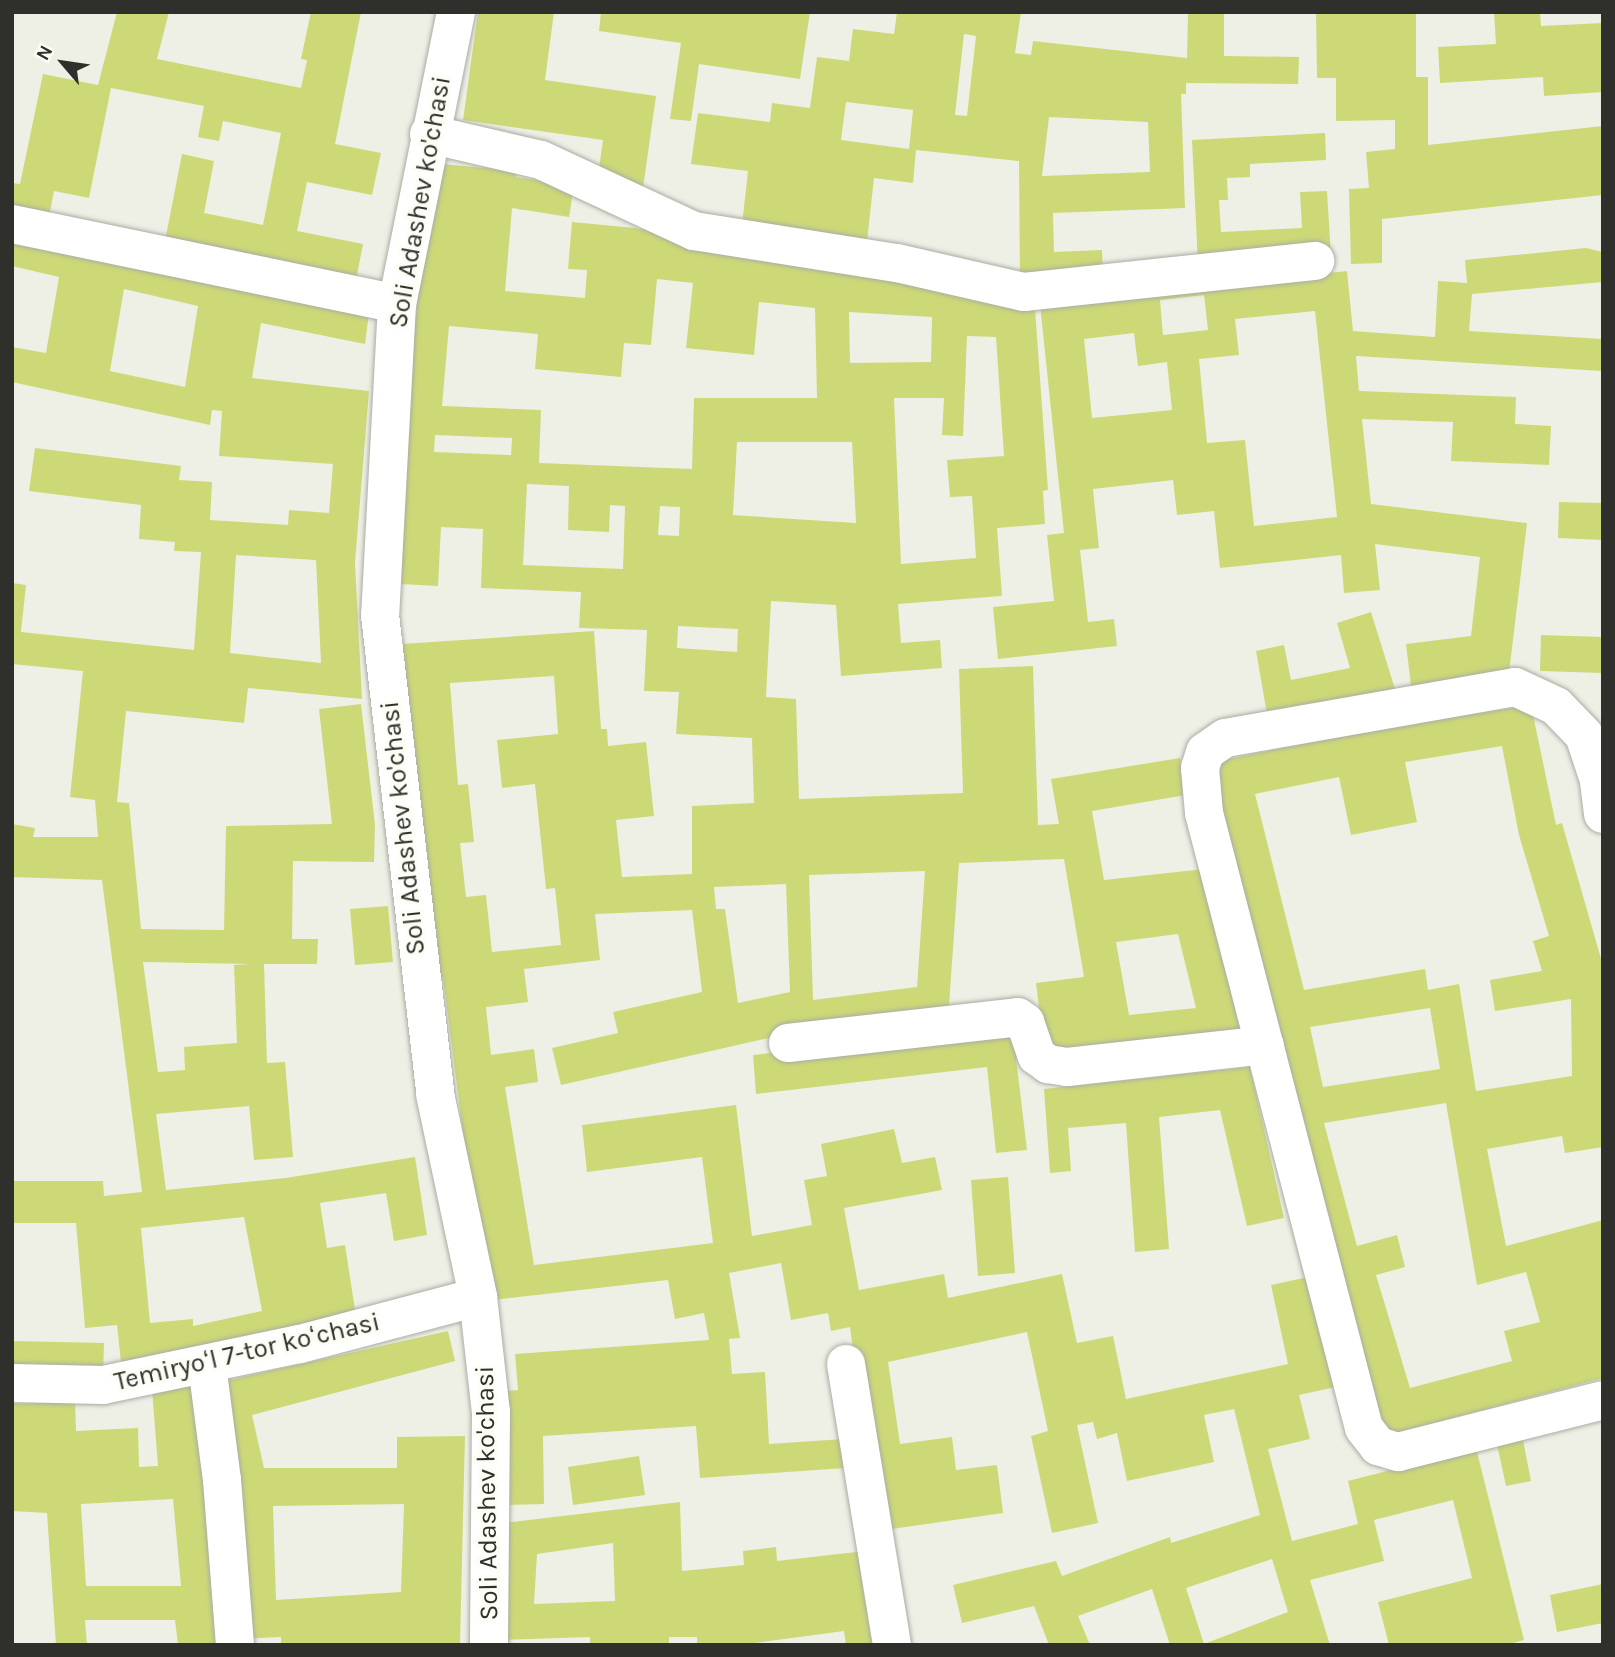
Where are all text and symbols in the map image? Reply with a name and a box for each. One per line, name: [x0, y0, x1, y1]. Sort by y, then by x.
north arrow: [28, 28, 98, 98]
text: N: [32, 42, 58, 64]
street label: Soli Adashev ko'chasi: [383, 74, 457, 330]
street label: Soli Adashev ko'chasi: [374, 700, 432, 956]
street label: Temiryoʻl 7-tor koʻchasi: [111, 1306, 383, 1398]
street label: Soli Adashev ko'chasi: [469, 1365, 505, 1621]

